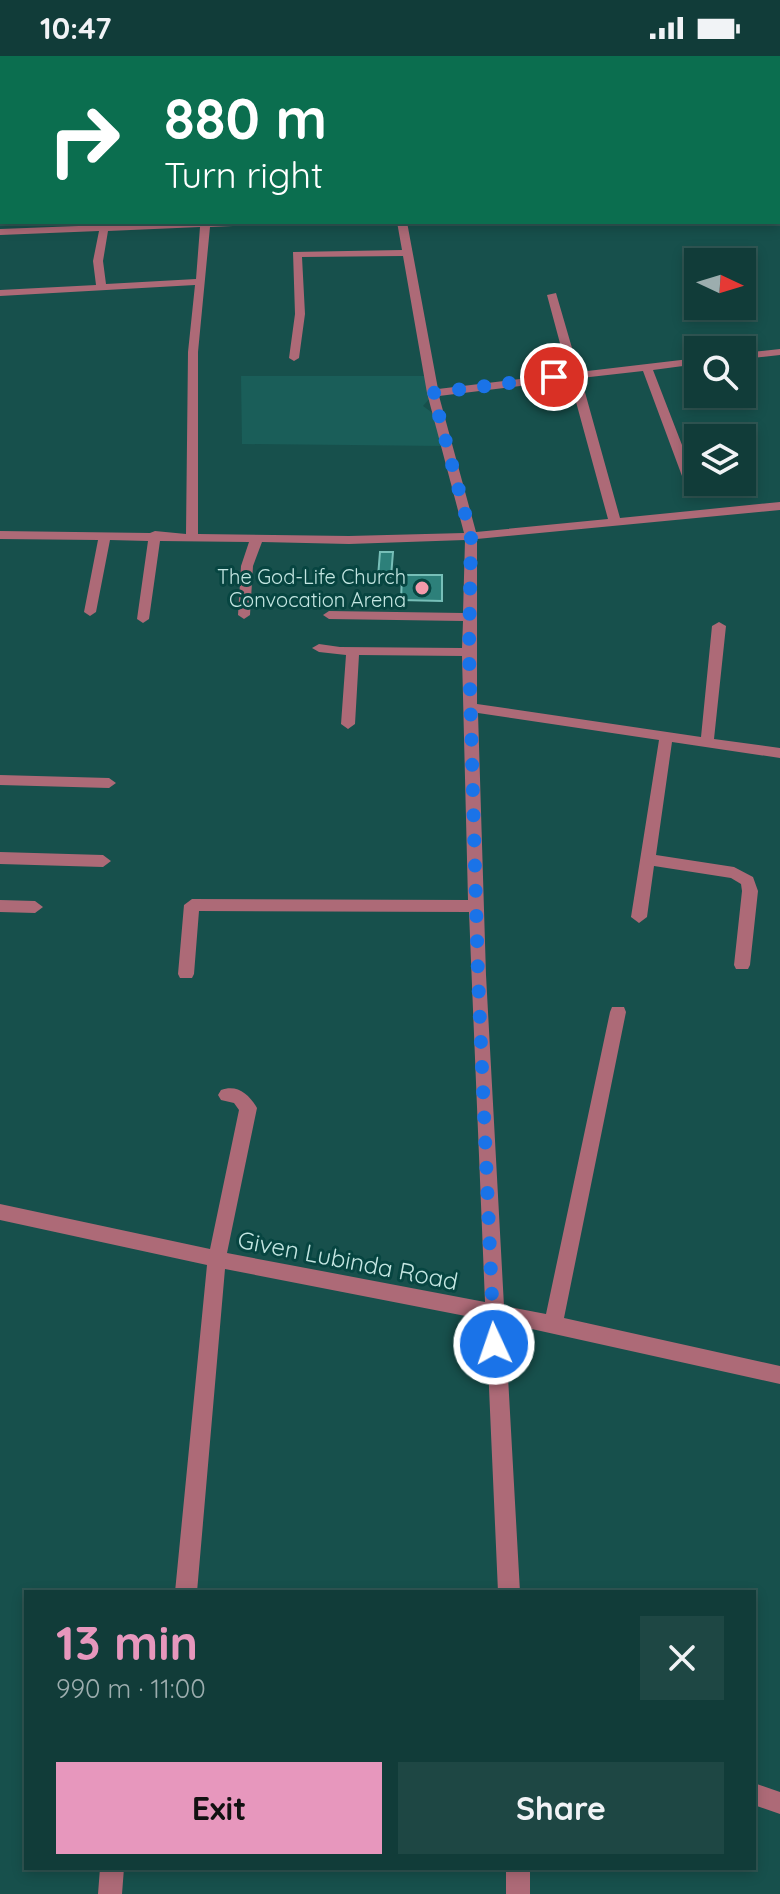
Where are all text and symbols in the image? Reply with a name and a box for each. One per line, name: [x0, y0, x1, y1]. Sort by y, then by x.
text: 10:47: [40, 9, 112, 47]
text: 880 m: [164, 83, 327, 153]
icon: right: [32, 88, 136, 192]
text: Turn right: [164, 152, 323, 197]
north arrow: [684, 248, 756, 320]
map controls: [684, 248, 756, 496]
button: search: [684, 336, 756, 408]
pin: [520, 343, 588, 411]
icon: arrive: [532, 355, 576, 399]
button: layers: [684, 424, 756, 496]
place label: The God-Life Church Convocation Arena: [217, 564, 406, 612]
marker: The God-Life Church Convocation Arena: [413, 579, 431, 597]
street label: Given Lubinda Road: [235, 1224, 461, 1296]
position arrow: [452, 1302, 536, 1386]
text: 13 min: [56, 1612, 198, 1672]
button: close: [640, 1616, 724, 1700]
text: 990 m · 11:00: [56, 1672, 206, 1705]
button: Exit: [56, 1762, 382, 1854]
button: Share: [398, 1762, 724, 1854]

